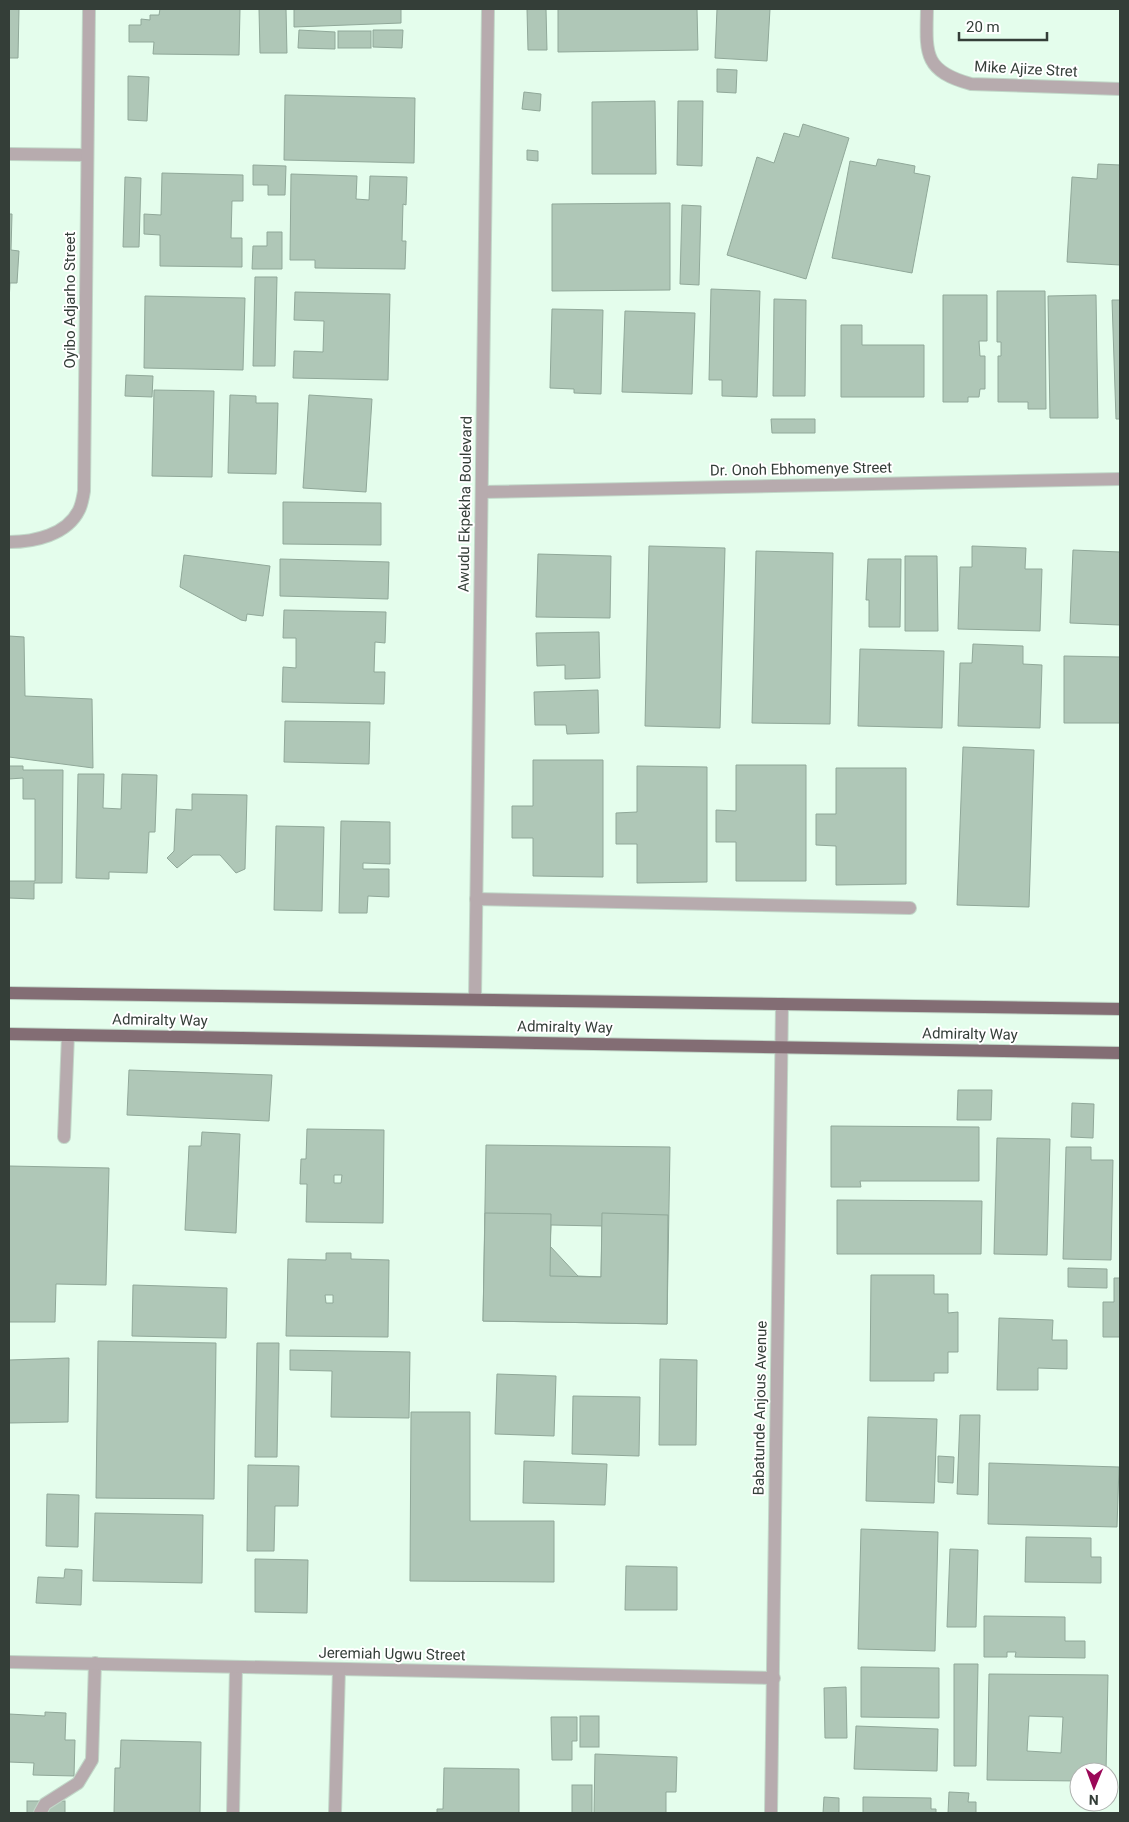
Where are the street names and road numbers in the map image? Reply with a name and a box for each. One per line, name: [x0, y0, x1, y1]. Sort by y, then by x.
street label: Mike Ajize Stret: [974, 57, 1078, 81]
street label: Oyibo Adjarho Street: [61, 231, 79, 368]
street label: Awudu Ekpekha Boulevard: [454, 416, 476, 592]
street label: Dr. Onoh Ebhomenye Street: [710, 458, 892, 480]
street label: Admiralty Way: [112, 1010, 208, 1030]
street label: Admiralty Way: [517, 1017, 613, 1037]
street label: Admiralty Way: [922, 1024, 1018, 1044]
street label: Babatunde Anjous Avenue: [749, 1320, 771, 1495]
street label: Jeremiah Ugwu Street: [318, 1644, 466, 1664]

